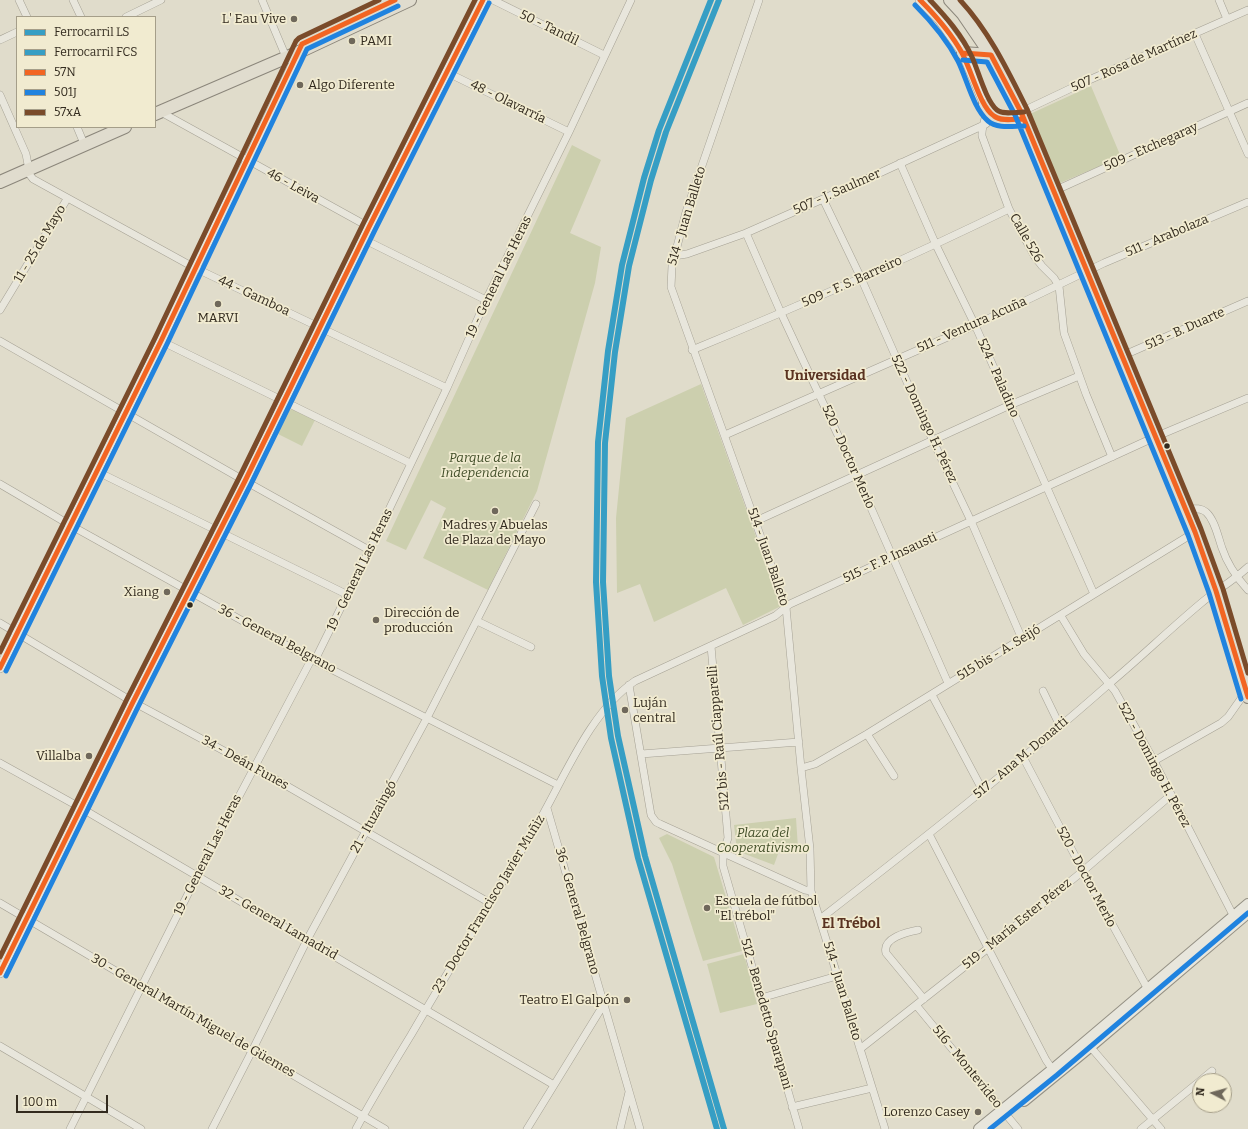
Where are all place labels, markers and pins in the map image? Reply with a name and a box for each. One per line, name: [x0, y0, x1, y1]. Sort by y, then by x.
place label: L' Eau Vive: [222, 11, 286, 27]
marker: L' Eau Vive: [289, 14, 299, 24]
place label: PAMI: [360, 33, 392, 49]
marker: PAMI: [347, 36, 357, 46]
place label: Algo Diferente: [308, 77, 395, 93]
marker: Algo Diferente: [295, 80, 305, 90]
marker: MARVI: [213, 299, 223, 309]
place label: MARVI: [197, 310, 239, 326]
unlabelled marker: [1162, 441, 1172, 451]
marker: Madres y Abuelas de Plaza de Mayo: [490, 506, 500, 516]
place label: Madres y Abuelas de Plaza de Mayo: [442, 517, 548, 548]
place label: Xiang: [124, 584, 159, 600]
marker: Xiang: [162, 587, 172, 597]
unlabelled marker: [185, 600, 195, 610]
place label: Dirección de producción: [384, 605, 459, 636]
marker: Dirección de producción: [371, 615, 381, 625]
place label: Luján central: [633, 695, 676, 726]
marker: Luján central: [620, 705, 630, 715]
place label: Villalba: [36, 748, 81, 764]
marker: Villalba: [84, 751, 94, 761]
place label: Escuela de fútbol "El trébol": [715, 893, 817, 924]
marker: Escuela de fútbol "El trébol": [702, 903, 712, 913]
place label: Teatro El Galpón: [519, 992, 619, 1008]
marker: Teatro El Galpón: [622, 995, 632, 1005]
place label: Lorenzo Casey: [883, 1104, 970, 1120]
marker: Lorenzo Casey: [973, 1107, 983, 1117]

